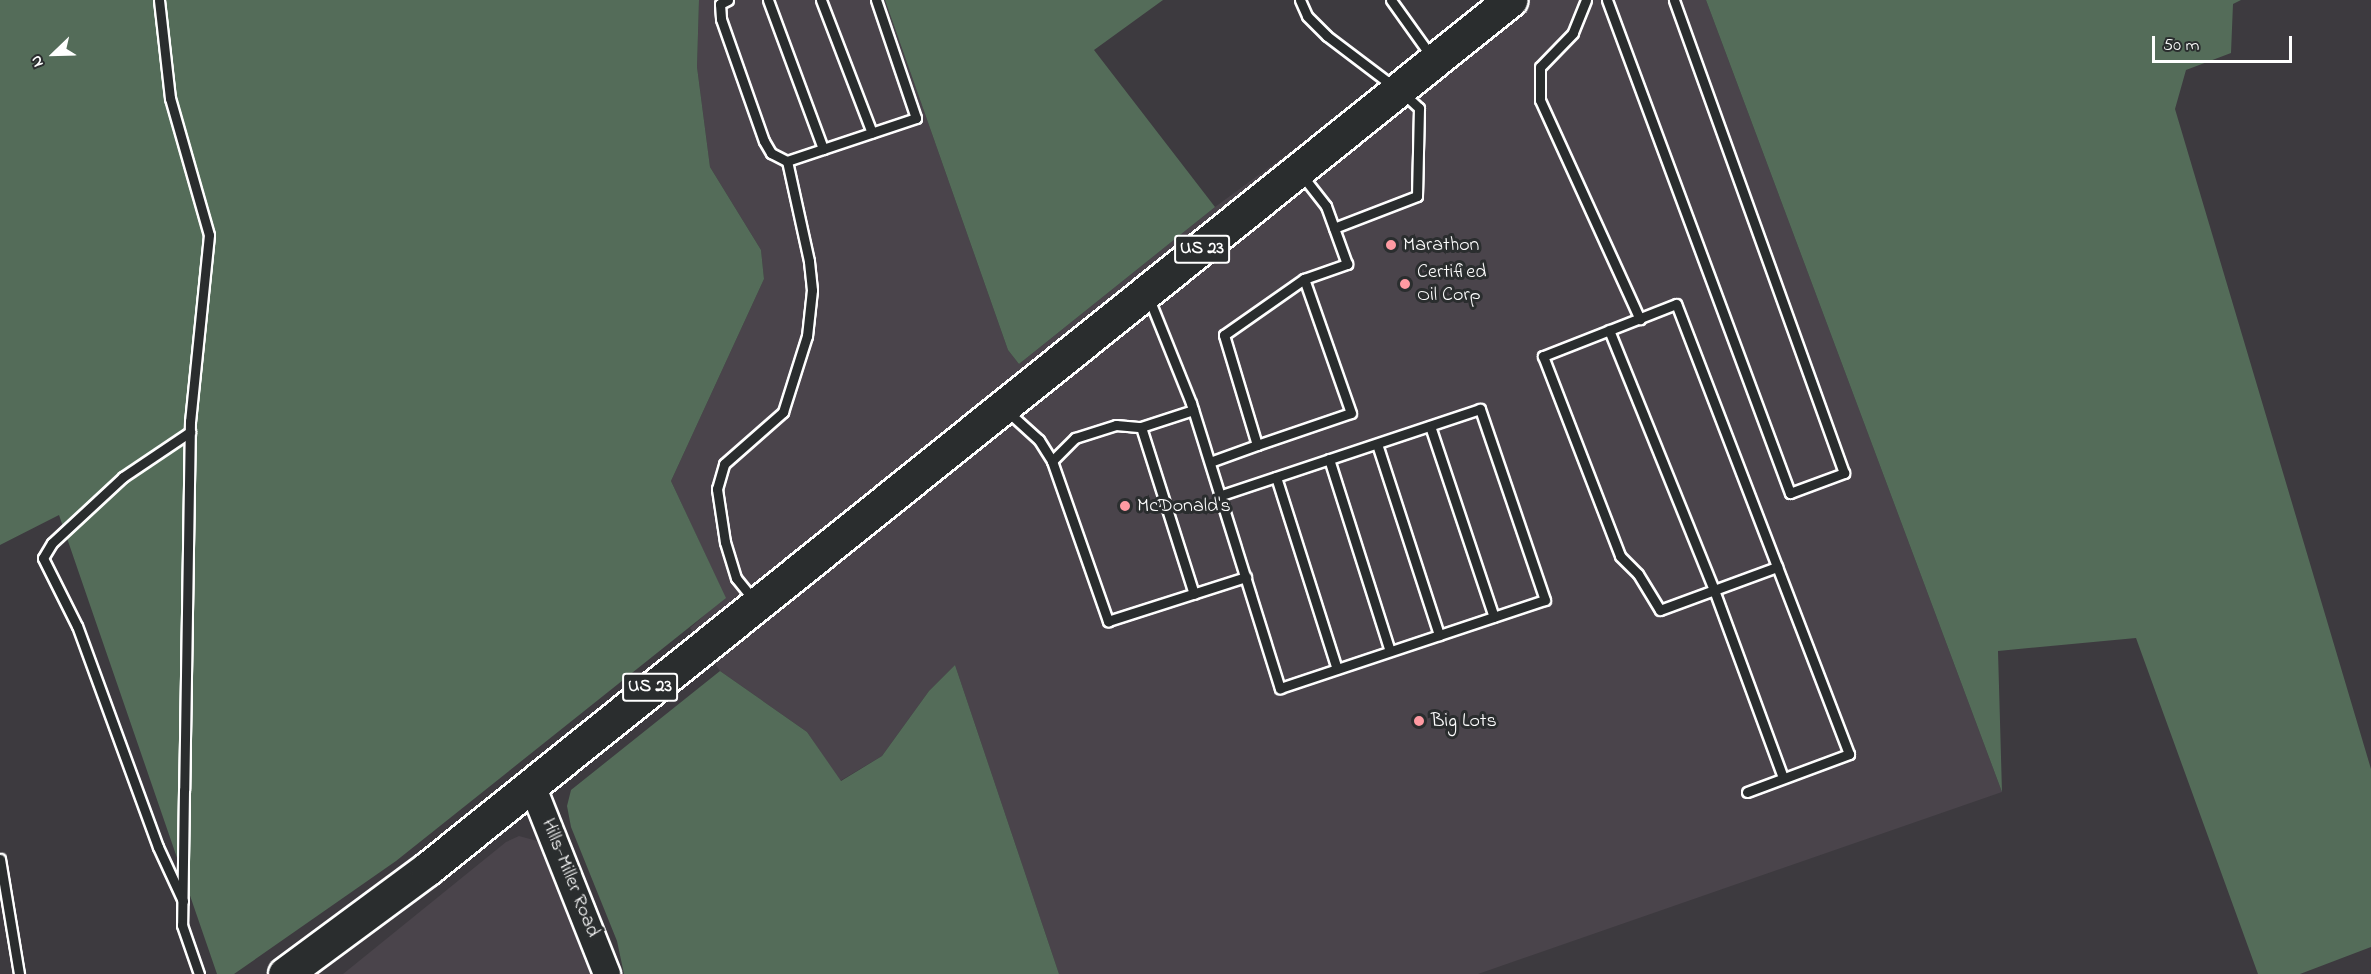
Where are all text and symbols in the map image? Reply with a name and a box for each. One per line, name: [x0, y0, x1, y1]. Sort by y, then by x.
north arrow: [24, 24, 84, 84]
scale bar: [2155, 24, 2294, 62]
text: 50 m: [2163, 33, 2200, 59]
text: N: [24, 51, 51, 71]
place label: Marathon: [1403, 233, 1479, 257]
road number: US 23: [1174, 234, 1230, 264]
marker: Marathon: [1384, 238, 1398, 252]
place label: Certified Oil Corp: [1417, 260, 1487, 307]
marker: Certified Oil Corp: [1398, 277, 1412, 291]
place label: McDonald's: [1137, 494, 1231, 518]
marker: McDonald's: [1118, 499, 1132, 513]
road number: US 23: [622, 672, 678, 702]
place label: Big Lots: [1431, 709, 1497, 733]
marker: Big Lots: [1412, 714, 1426, 728]
street label: Hills-Miller Road: [535, 815, 605, 941]

